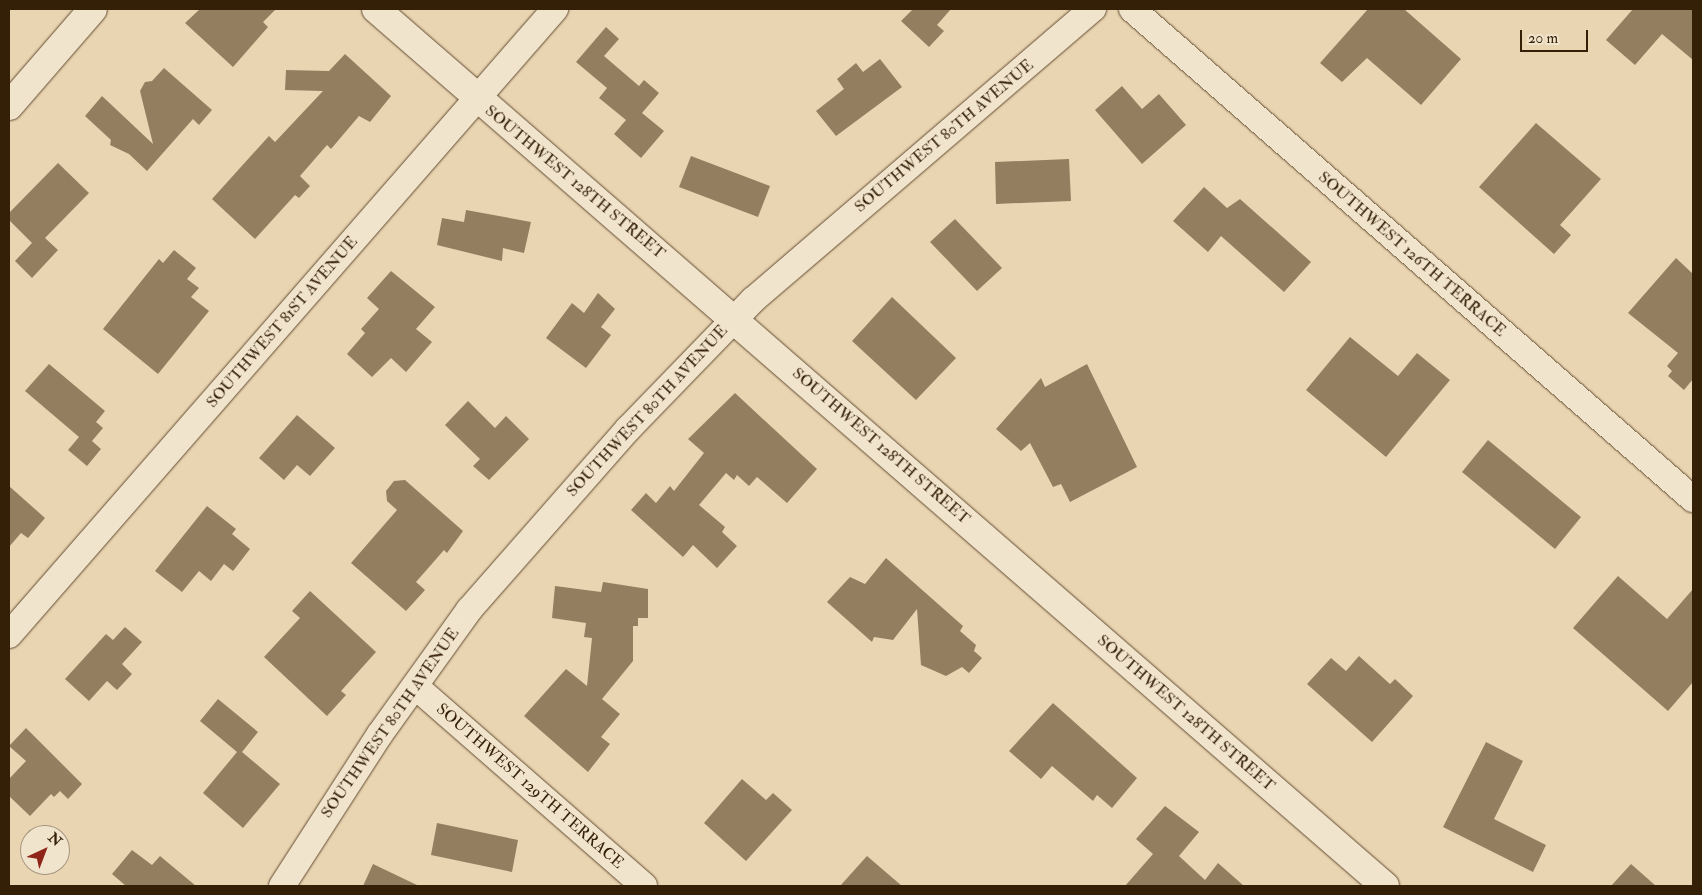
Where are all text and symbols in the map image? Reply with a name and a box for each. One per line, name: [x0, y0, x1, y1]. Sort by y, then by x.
scale bar: [1522, 20, 1590, 52]
text: 20 m: [1528, 29, 1558, 48]
street label: SOUTHWEST 80TH AVENUE: [851, 56, 1037, 216]
street label: SOUTHWEST 128TH STREET: [481, 101, 669, 263]
street label: SOUTHWEST 126TH TERRACE: [1314, 167, 1510, 341]
street label: SOUTHWEST 81ST AVENUE: [202, 232, 362, 412]
street label: SOUTHWEST 80TH AVENUE: [562, 321, 732, 501]
street label: SOUTHWEST 128TH STREET: [788, 364, 974, 528]
street label: SOUTHWEST 80TH AVENUE: [317, 624, 463, 822]
street label: SOUTHWEST 128TH STREET: [1093, 631, 1279, 795]
street label: SOUTHWEST 129TH TERRACE: [432, 699, 628, 873]
north arrow: [20, 825, 70, 875]
text: N: [44, 829, 65, 850]

